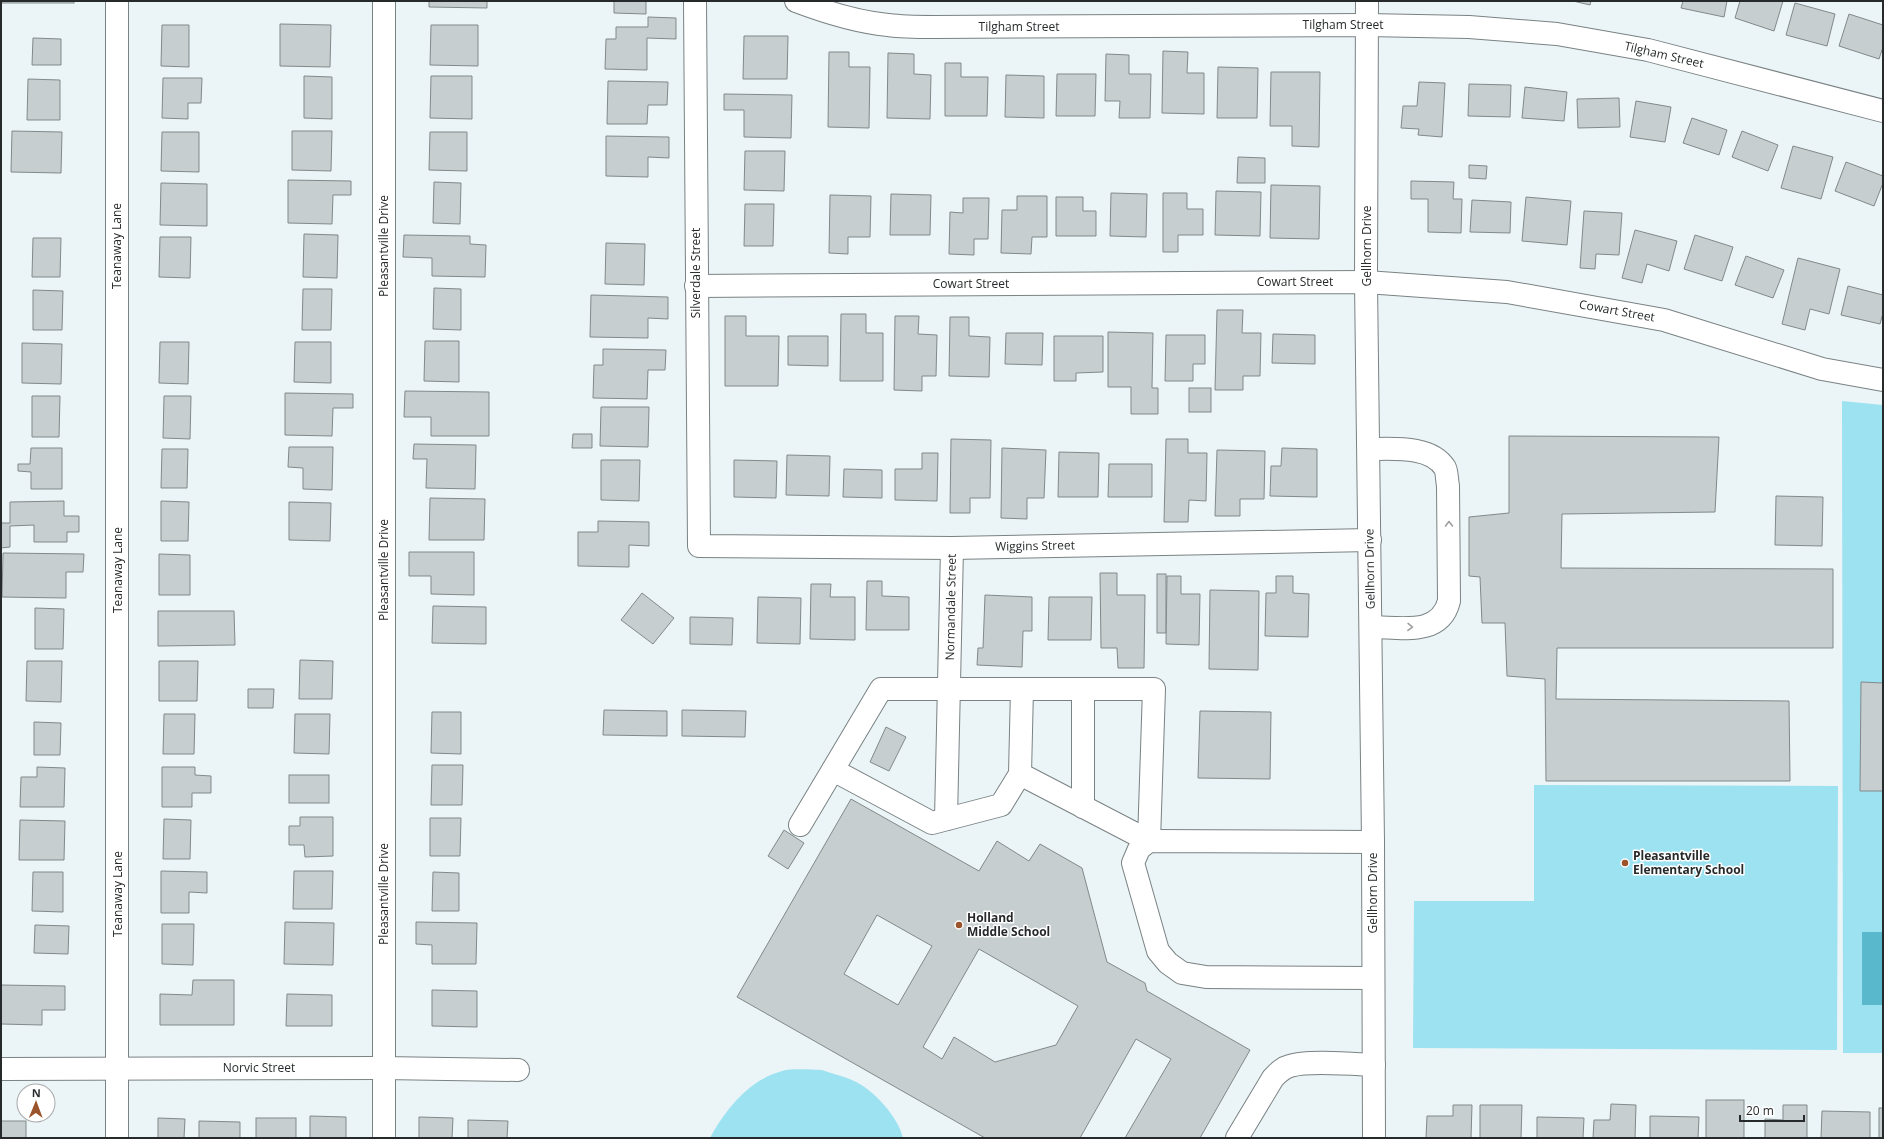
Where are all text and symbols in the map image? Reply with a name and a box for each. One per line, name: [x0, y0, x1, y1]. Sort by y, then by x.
street label: Tilgham Street: [1303, 16, 1383, 33]
street label: Tilgham Street: [979, 18, 1059, 35]
street label: Tilgham Street: [1623, 37, 1705, 72]
street label: Pleasantville Drive: [375, 195, 392, 297]
street label: Teanaway Lane: [108, 203, 125, 289]
street label: Gellhorn Drive: [1358, 205, 1375, 286]
street label: Silverdale Street: [687, 228, 704, 318]
street label: Cowart Street: [1257, 273, 1333, 290]
street label: Cowart Street: [933, 275, 1009, 292]
street label: Cowart Street: [1578, 295, 1656, 326]
street label: Pleasantville Drive: [375, 519, 392, 621]
one-way arrow: [1444, 521, 1453, 527]
street label: Teanaway Lane: [109, 527, 126, 613]
street label: Gellhorn Drive: [1360, 528, 1379, 610]
street label: Wiggins Street: [995, 536, 1075, 555]
street label: Normandale Street: [941, 553, 960, 660]
one-way arrow: [1407, 623, 1413, 632]
street label: Pleasantville Drive: [375, 843, 392, 945]
place label: Pleasantville Elementary School: [1633, 847, 1744, 878]
street label: Teanaway Lane: [109, 851, 126, 937]
street label: Gellhorn Drive: [1364, 852, 1381, 933]
marker: Pleasantville Elementary School: [1620, 858, 1630, 868]
place label: Holland Middle School: [967, 909, 1050, 940]
marker: Holland Middle School: [954, 920, 964, 930]
street label: Norvic Street: [223, 1059, 295, 1076]
north arrow: [16, 1083, 56, 1123]
text: N: [32, 1085, 41, 1100]
scale bar: [1740, 1097, 1804, 1123]
text: 20 m: [1746, 1102, 1774, 1119]

